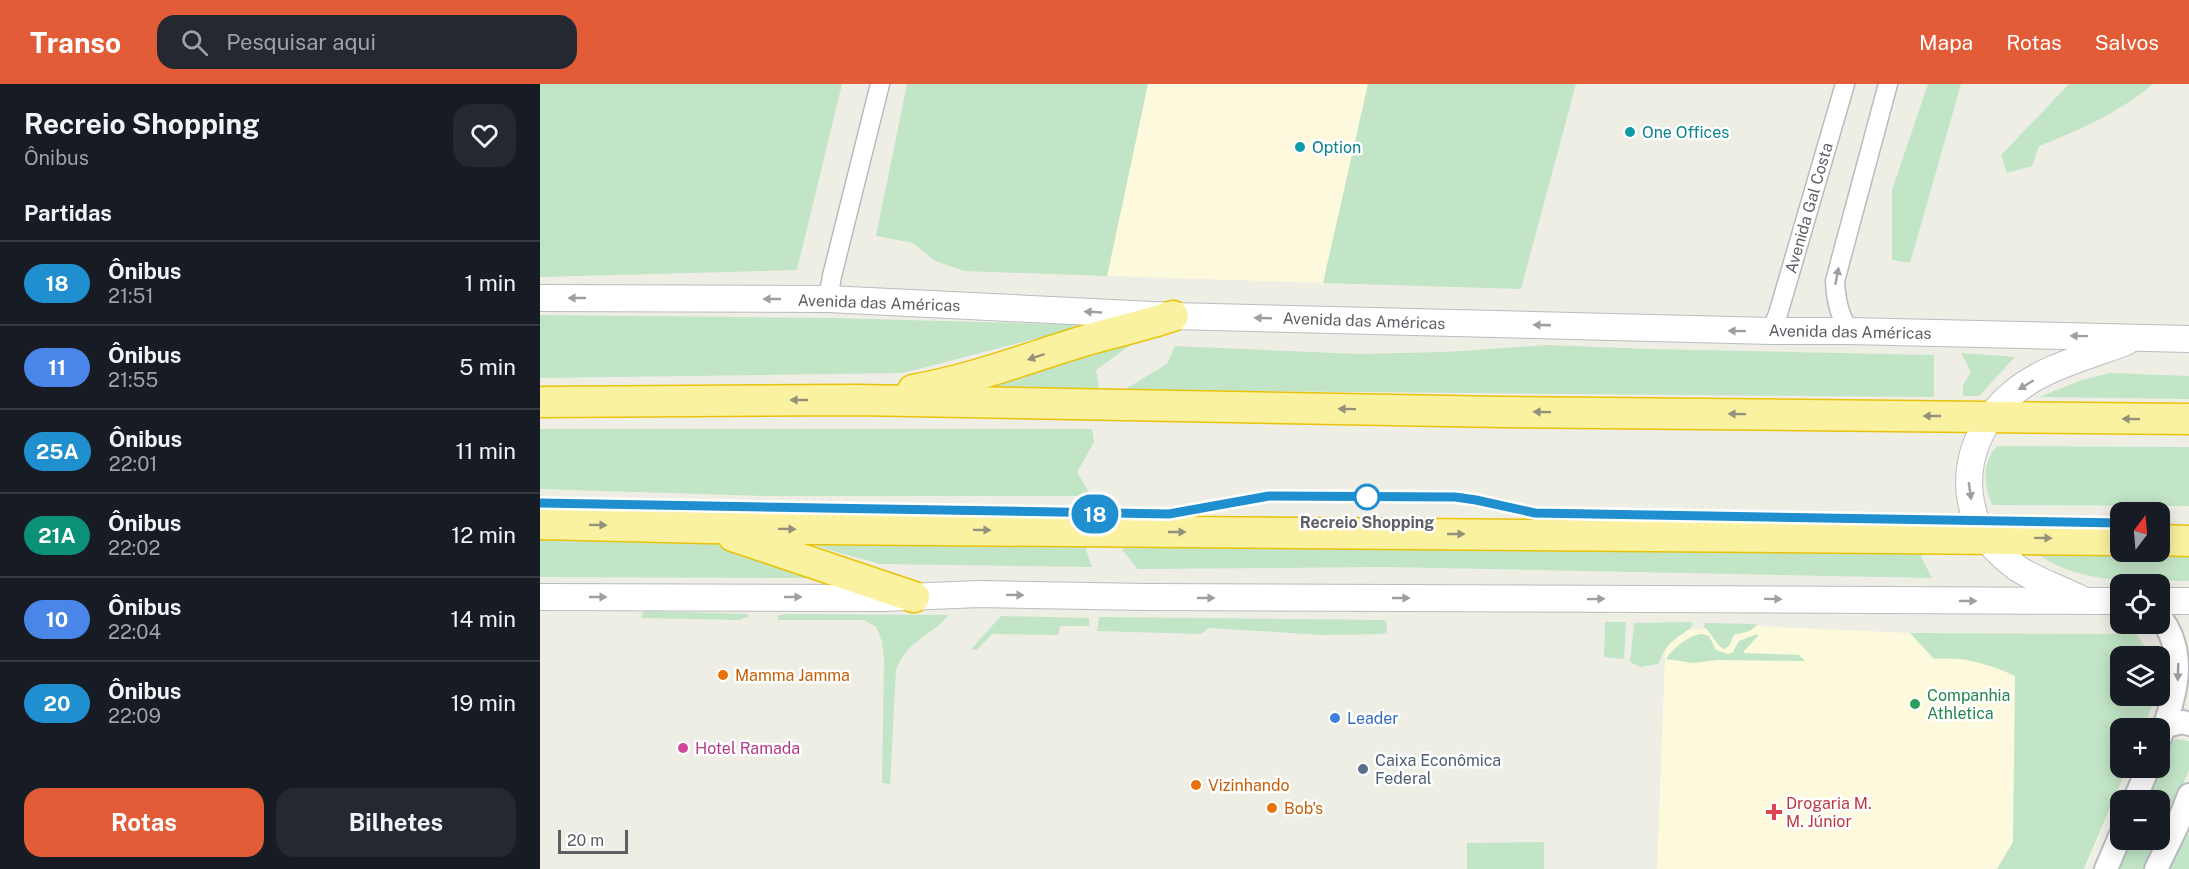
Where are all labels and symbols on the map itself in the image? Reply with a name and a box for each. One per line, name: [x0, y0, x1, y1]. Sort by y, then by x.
place label: One Offices: [1642, 123, 1729, 142]
marker: One Offices: [1623, 125, 1637, 139]
place label: Option: [1312, 138, 1361, 157]
marker: Option: [1293, 140, 1307, 154]
street label: Avenida Gal Costa: [1781, 140, 1837, 276]
one-way arrow: [1833, 266, 1842, 285]
street label: Avenida das Américas: [797, 291, 961, 315]
one-way arrow: [568, 293, 587, 303]
one-way arrow: [763, 294, 782, 304]
one-way arrow: [1084, 307, 1103, 316]
street label: Avenida das Américas: [1282, 309, 1446, 333]
one-way arrow: [1254, 313, 1273, 323]
one-way arrow: [1533, 321, 1552, 330]
street label: Avenida das Américas: [1768, 321, 1932, 343]
one-way arrow: [1727, 326, 1746, 335]
one-way arrow: [2069, 332, 2088, 341]
one-way arrow: [1027, 352, 1045, 362]
one-way arrow: [2017, 380, 2034, 390]
one-way arrow: [789, 395, 808, 405]
one-way arrow: [1338, 404, 1357, 414]
one-way arrow: [1533, 407, 1552, 417]
one-way arrow: [1728, 409, 1747, 419]
one-way arrow: [1923, 411, 1942, 421]
one-way arrow: [2121, 414, 2140, 423]
one-way arrow: [1965, 481, 1974, 500]
marker: Recreio Shopping: [1354, 484, 1380, 510]
line badge: 18: [1068, 494, 1122, 534]
north arrow: [2110, 502, 2170, 562]
place label: Recreio Shopping: [1300, 513, 1434, 532]
one-way arrow: [589, 520, 608, 530]
one-way arrow: [778, 524, 797, 534]
one-way arrow: [973, 526, 992, 535]
one-way arrow: [1168, 527, 1187, 537]
one-way arrow: [1447, 529, 1466, 539]
one-way arrow: [2034, 533, 2053, 543]
one-way arrow: [1005, 591, 1024, 600]
one-way arrow: [589, 592, 608, 601]
one-way arrow: [784, 592, 803, 602]
one-way arrow: [1196, 593, 1215, 603]
one-way arrow: [1391, 594, 1410, 603]
one-way arrow: [1586, 594, 1605, 604]
one-way arrow: [1763, 594, 1782, 604]
one-way arrow: [1958, 596, 1977, 605]
one-way arrow: [2173, 662, 2182, 681]
place label: Mamma Jamma: [735, 666, 850, 685]
marker: Mamma Jamma: [716, 668, 730, 682]
place label: Companhia Athletica: [1927, 686, 2010, 723]
marker: Companhia Athletica: [1908, 697, 1922, 711]
place label: Leader: [1347, 709, 1399, 728]
marker: Leader: [1328, 711, 1342, 725]
place label: Hotel Ramada: [695, 739, 800, 758]
marker: Hotel Ramada: [676, 741, 690, 755]
place label: Caixa Econômica Federal: [1375, 751, 1501, 788]
marker: Caixa Econômica Federal: [1356, 762, 1370, 776]
place label: Vizinhando: [1208, 776, 1290, 795]
marker: Vizinhando: [1189, 778, 1203, 792]
place label: Drogaria M. M. Júnior: [1786, 794, 1872, 831]
place label: Bob's: [1284, 799, 1323, 818]
marker: Bob's: [1265, 801, 1279, 815]
marker: Drogaria M. M. Júnior: [1767, 805, 1781, 819]
scale bar: [558, 827, 628, 854]

